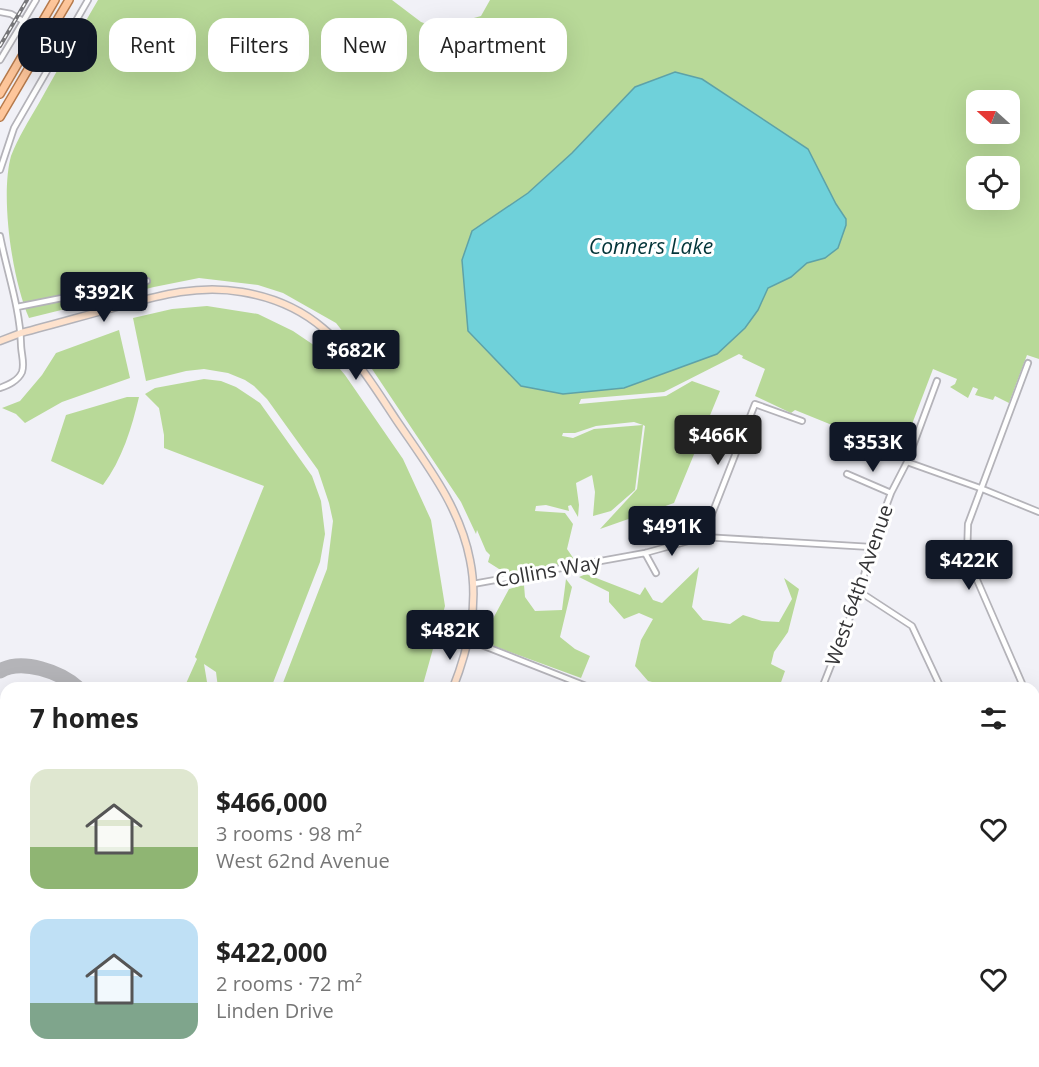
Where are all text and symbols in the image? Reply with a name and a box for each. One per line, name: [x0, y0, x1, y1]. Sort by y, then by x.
chip: Buy: [18, 18, 97, 72]
chip: Rent: [109, 18, 196, 72]
chip: Filters: [208, 18, 309, 72]
chip: New: [321, 18, 407, 72]
chip: Apartment: [419, 18, 567, 72]
north arrow: [966, 90, 1020, 144]
map controls: [966, 90, 1020, 210]
button: locate: [966, 156, 1020, 210]
water label: Conners Lake: [589, 232, 713, 260]
pin: $392K: [62, 272, 146, 323]
text: $392K: [74, 278, 134, 305]
pin: $682K: [314, 330, 398, 381]
text: $682K: [326, 336, 386, 363]
pin: $466K: [676, 415, 760, 466]
text: $466K: [688, 421, 748, 448]
pin: $353K: [831, 422, 915, 473]
text: $353K: [843, 428, 903, 455]
street label: West 64th Avenue: [818, 501, 899, 669]
pin: $491K: [630, 506, 714, 557]
text: $491K: [642, 512, 702, 539]
pin: $422K: [927, 540, 1011, 591]
text: $422K: [939, 546, 999, 573]
street label: Collins Way: [493, 548, 604, 593]
pin: $482K: [408, 610, 492, 661]
text: $482K: [420, 616, 480, 643]
text: 7 homes: [30, 700, 139, 736]
icon: filters: [977, 702, 1010, 735]
text: $466,000: [216, 784, 327, 820]
icon: home: [78, 793, 150, 865]
icon: heart: [977, 813, 1010, 846]
text: 3 rooms · 98 m²: [216, 820, 362, 847]
text: West 62nd Avenue: [216, 847, 390, 874]
text: $422,000: [216, 934, 327, 970]
icon: home: [78, 943, 150, 1015]
icon: heart: [977, 963, 1010, 996]
text: 2 rooms · 72 m²: [216, 970, 362, 997]
text: Linden Drive: [216, 997, 334, 1024]

